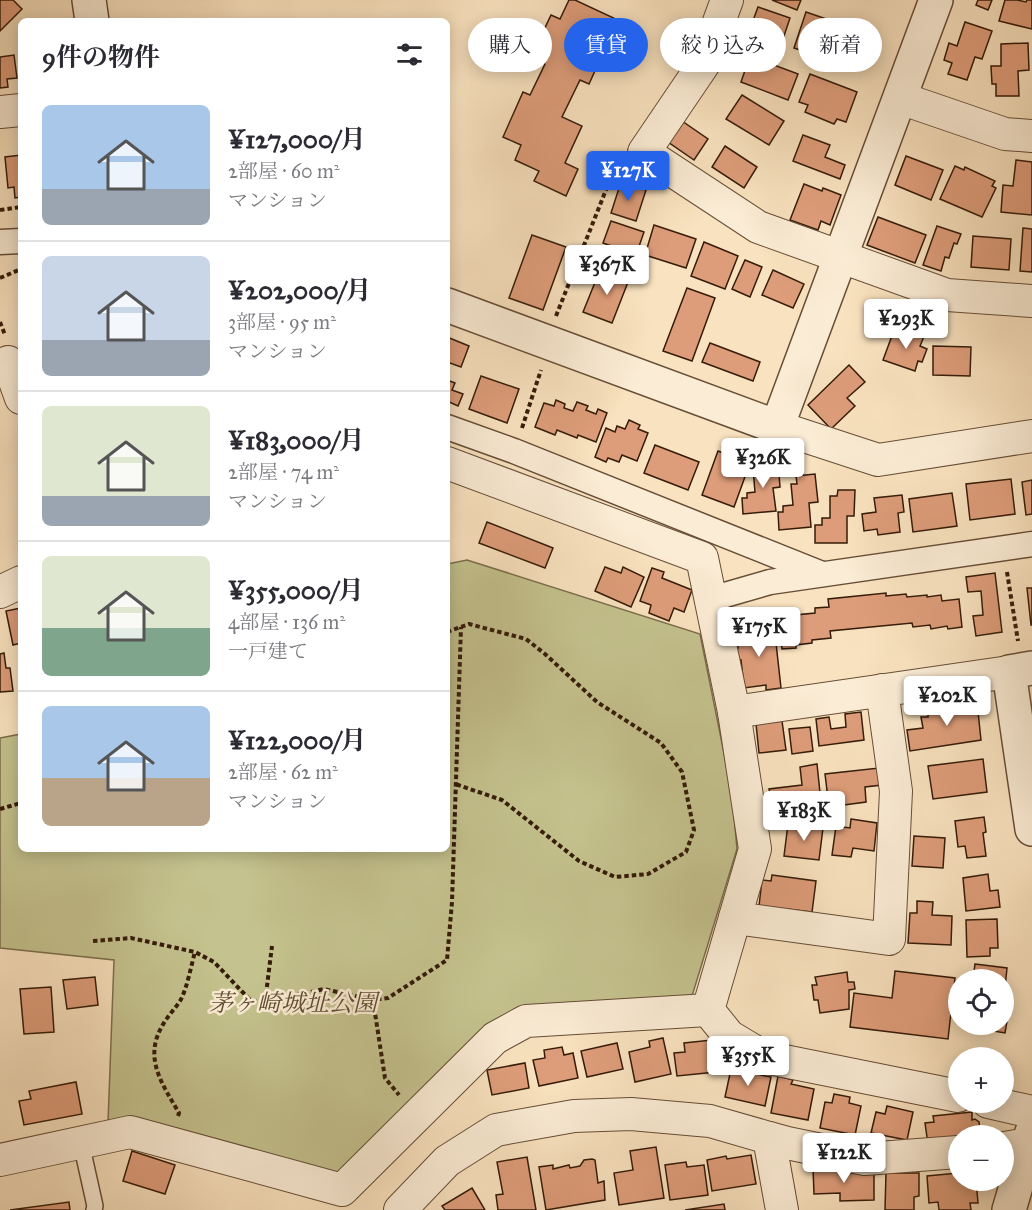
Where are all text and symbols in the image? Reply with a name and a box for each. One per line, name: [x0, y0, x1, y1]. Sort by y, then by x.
chip: 購入: [468, 18, 552, 72]
chip: 賃貸: [564, 18, 648, 72]
chip: 絞り込み: [660, 18, 786, 72]
chip: 新着: [798, 18, 882, 72]
icon: filters: [393, 38, 426, 71]
text: 9件の物件: [42, 41, 160, 73]
text: ¥127,000/月: [228, 123, 366, 155]
icon: home: [90, 129, 162, 201]
pin: ¥127K: [586, 151, 670, 202]
text: ¥127K: [600, 158, 656, 182]
text: 2部屋 · 60 m²: [228, 159, 340, 183]
text: マンション: [228, 188, 327, 212]
pin: ¥367K: [565, 245, 649, 296]
text: ¥367K: [579, 252, 635, 276]
text: ¥202,000/月: [228, 274, 372, 306]
icon: home: [90, 280, 162, 352]
pin: ¥293K: [864, 299, 948, 350]
text: ¥293K: [878, 306, 934, 330]
text: 3部屋 · 95 m²: [228, 310, 336, 334]
text: マンション: [228, 339, 327, 363]
text: ¥183,000/月: [228, 424, 365, 456]
icon: home: [90, 430, 162, 502]
pin: ¥326K: [721, 438, 805, 489]
text: ¥326K: [735, 445, 791, 469]
text: 2部屋 · 74 m²: [228, 460, 339, 484]
text: マンション: [228, 489, 327, 513]
text: ¥355,000/月: [228, 574, 364, 606]
icon: home: [90, 580, 162, 652]
pin: ¥175K: [717, 607, 801, 658]
text: 4部屋 · 136 m²: [228, 610, 345, 634]
text: ¥175K: [731, 614, 787, 638]
text: 一戸建て: [228, 639, 308, 663]
pin: ¥202K: [905, 676, 989, 727]
text: ¥202K: [918, 683, 976, 707]
text: ¥122,000/月: [228, 724, 367, 756]
icon: home: [90, 730, 162, 802]
text: 2部屋 · 62 m²: [228, 760, 338, 784]
text: マンション: [228, 789, 327, 813]
pin: ¥183K: [762, 791, 846, 842]
text: ¥183K: [777, 798, 831, 822]
map controls: [948, 969, 1014, 1191]
button: locate: [948, 969, 1014, 1035]
park label: 茅ヶ崎城址公園: [209, 988, 381, 1018]
pin: ¥355K: [706, 1036, 790, 1087]
text: ¥355K: [721, 1043, 775, 1067]
button: +: [948, 1047, 1014, 1113]
button: −: [948, 1125, 1014, 1191]
pin: ¥122K: [802, 1133, 886, 1184]
text: ¥122K: [817, 1140, 871, 1164]

